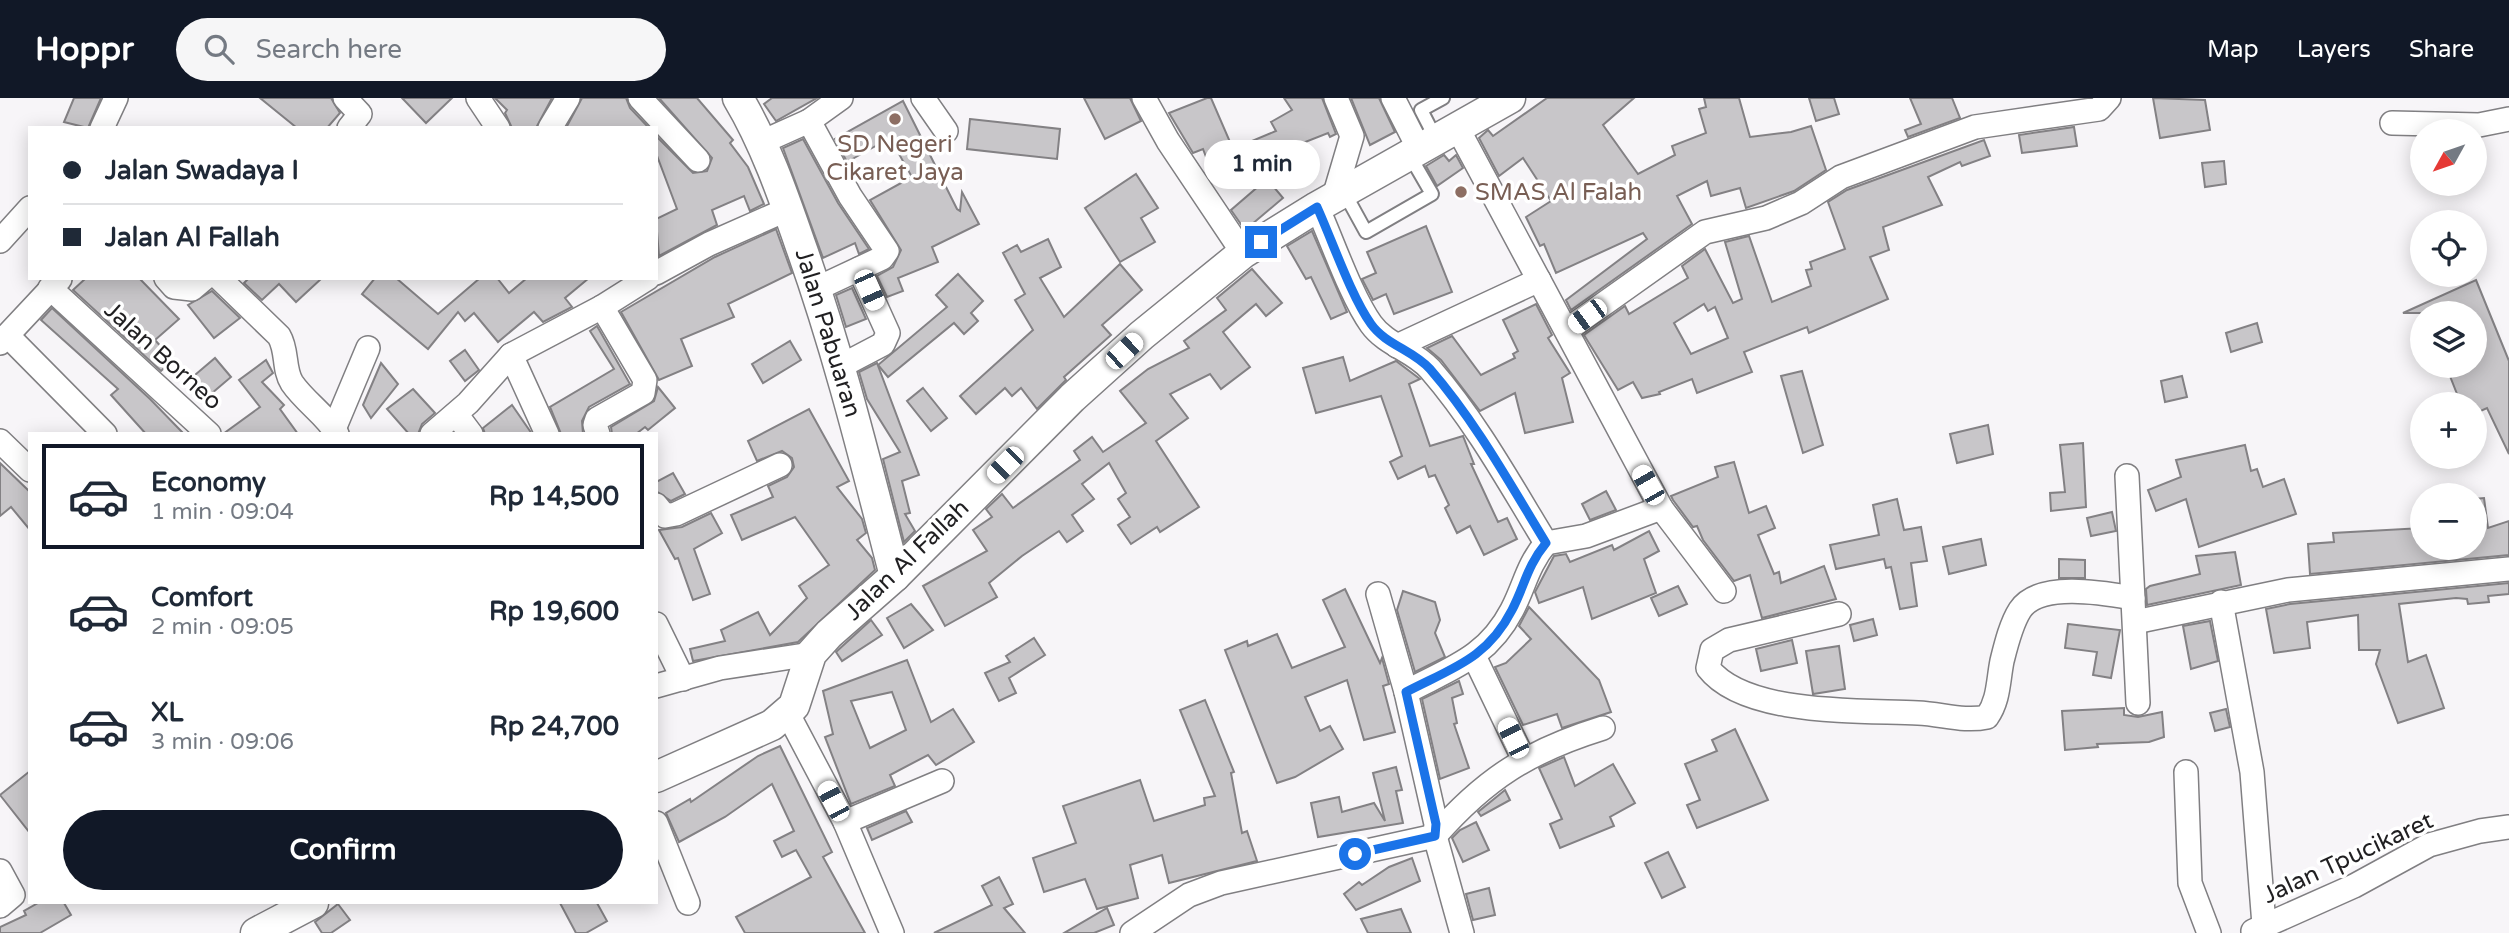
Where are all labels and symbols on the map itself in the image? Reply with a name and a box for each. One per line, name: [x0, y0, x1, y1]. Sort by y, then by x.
marker: SD Negeri Cikaret Jaya: [887, 111, 903, 127]
north arrow: [2410, 119, 2487, 196]
place label: SD Negeri Cikaret Jaya: [826, 130, 964, 187]
callout: 1 min: [1203, 141, 1319, 190]
place label: SMAS Al Falah: [1475, 178, 1642, 207]
marker: SMAS Al Falah: [1453, 184, 1469, 200]
route end: [1245, 226, 1277, 258]
street label: Jalan Pabuaran: [789, 245, 867, 421]
car: [851, 267, 888, 313]
car: [1564, 295, 1611, 337]
street label: Jalan Borneo: [98, 296, 228, 416]
car: [1102, 329, 1147, 373]
car: [983, 443, 1028, 487]
car: [1629, 462, 1668, 508]
street label: Jalan Al Fallah: [839, 494, 975, 626]
car: [1495, 715, 1532, 761]
car: [814, 778, 853, 824]
street label: Jalan Tpucikaret: [2258, 806, 2438, 910]
route start: [1339, 838, 1371, 870]

